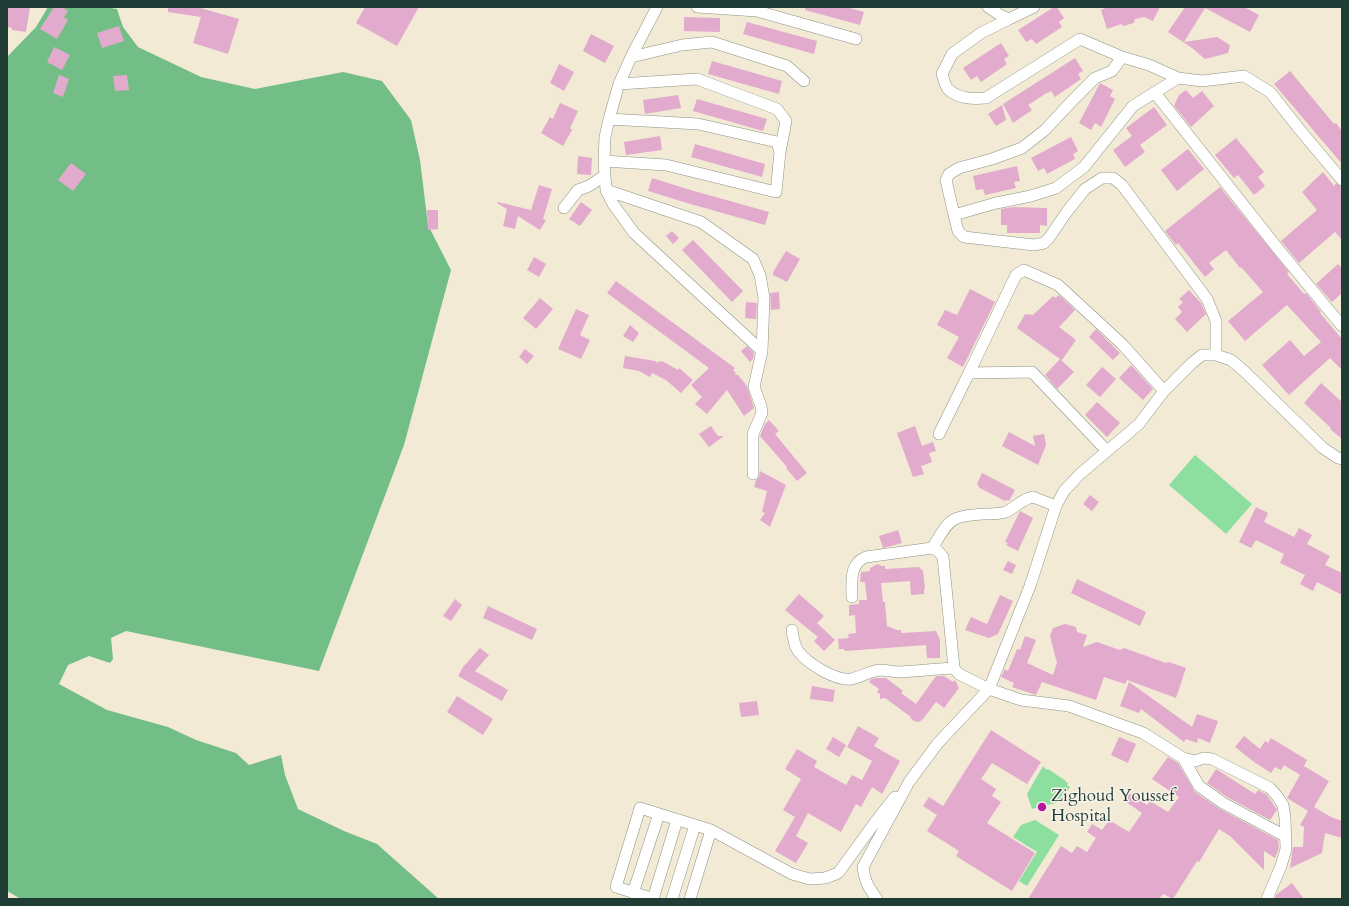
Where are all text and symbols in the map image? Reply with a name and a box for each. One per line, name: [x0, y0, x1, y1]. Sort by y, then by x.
place label: Zighoud Youssef Hospital: [1051, 787, 1174, 827]
marker: Zighoud Youssef Hospital: [1036, 801, 1048, 813]

